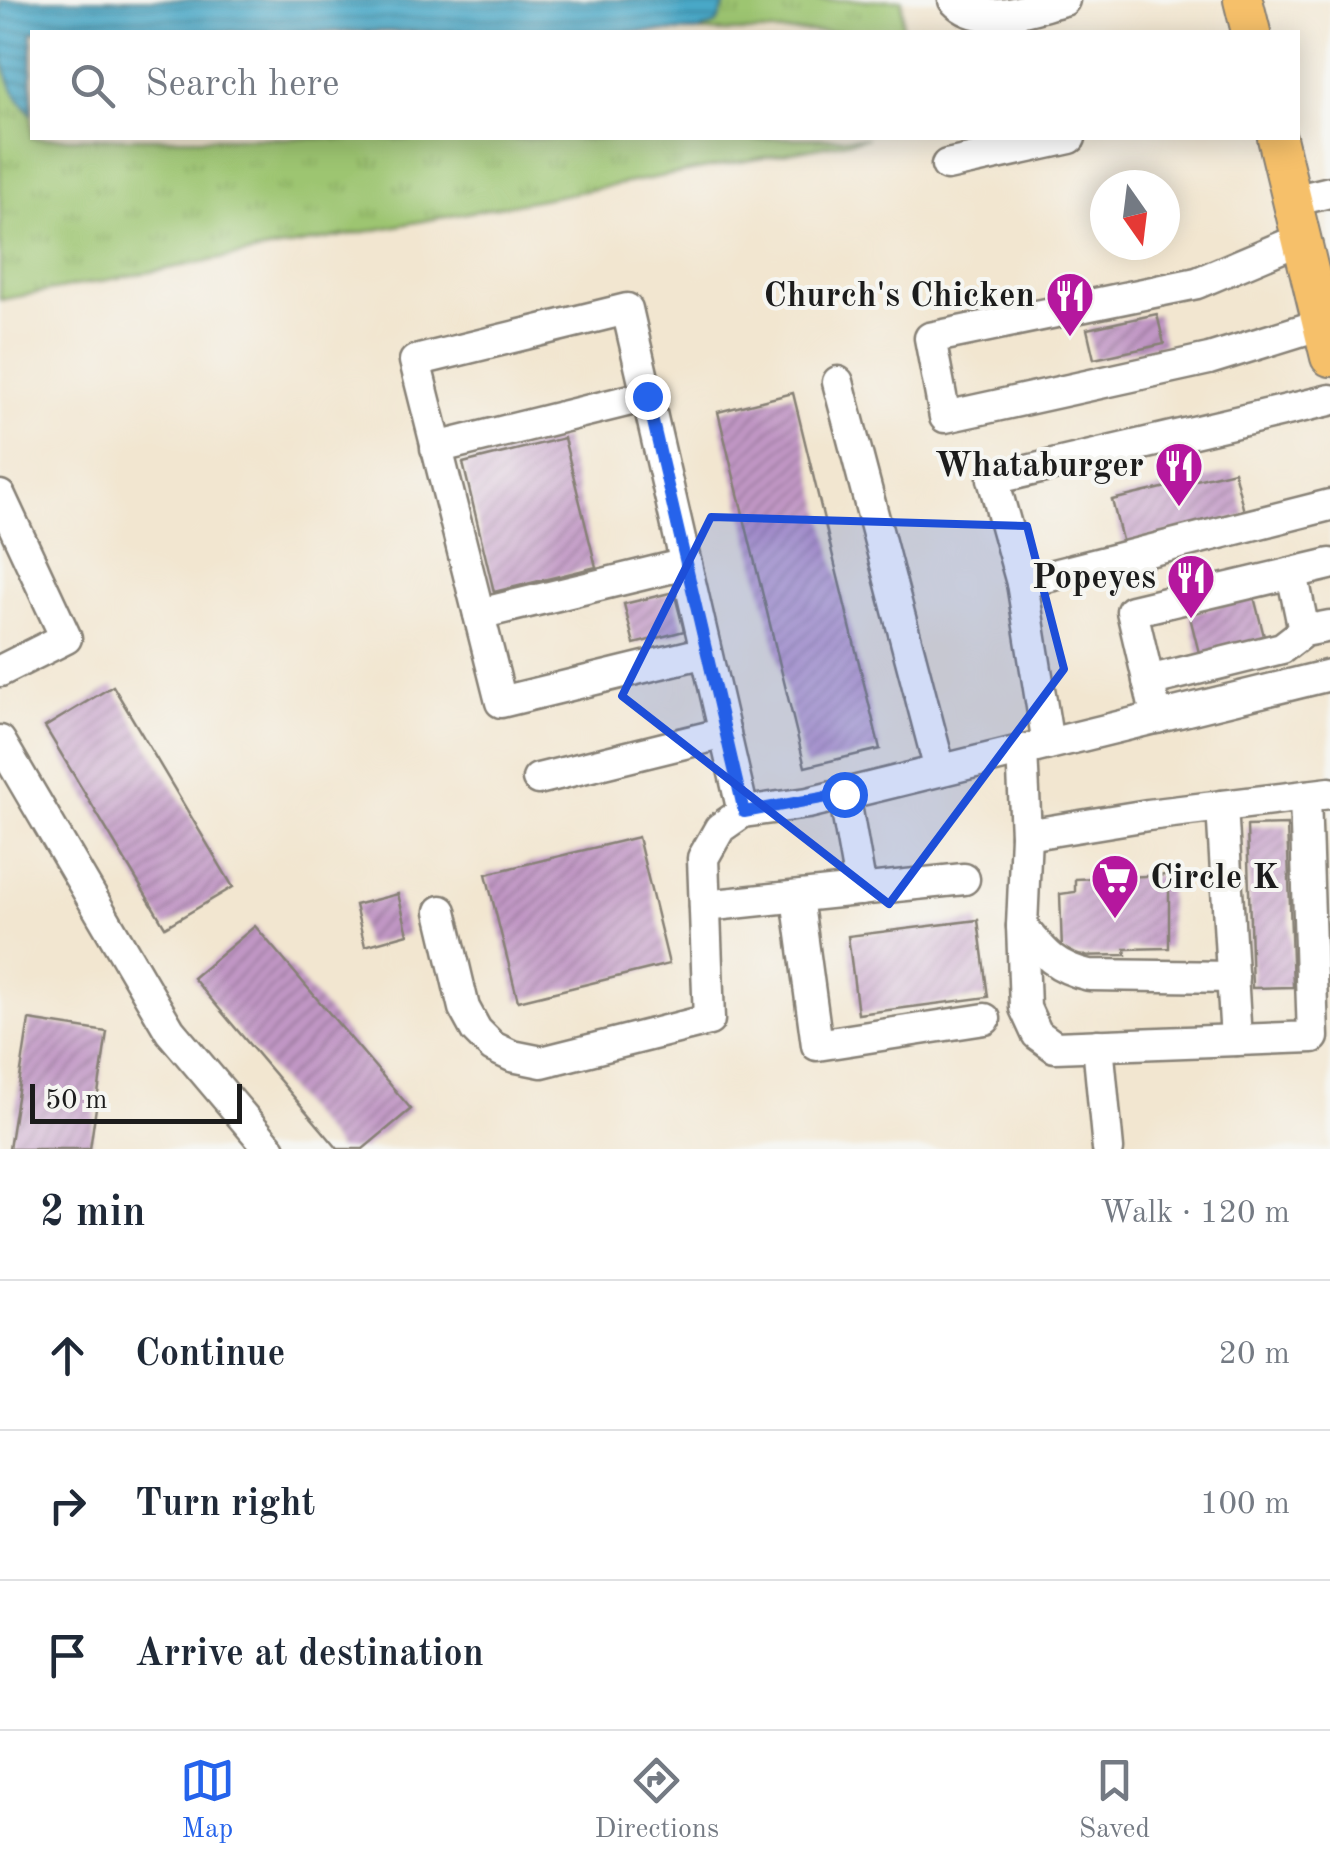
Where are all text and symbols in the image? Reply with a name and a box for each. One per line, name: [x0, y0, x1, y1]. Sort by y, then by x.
search box: [30, 30, 1300, 140]
icon: search: [65, 58, 120, 113]
text: Search here: [145, 66, 340, 104]
north arrow: [1090, 170, 1180, 260]
restaurant icon: Church's Chicken: [1044, 270, 1096, 338]
place label: Church's Chicken: [764, 279, 1035, 314]
route end: [625, 374, 671, 420]
restaurant icon: Whataburger: [1153, 440, 1205, 508]
place label: Whataburger: [934, 449, 1144, 484]
restaurant icon: Popeyes: [1165, 552, 1217, 620]
place label: Popeyes: [1032, 561, 1156, 596]
route start: [822, 772, 868, 818]
supermarket icon: Circle K: [1089, 852, 1141, 920]
place label: Circle K: [1150, 861, 1279, 896]
scale bar: [30, 1079, 242, 1124]
text: 50 m: [45, 1087, 108, 1115]
text: 2 min: [40, 1193, 146, 1235]
text: Walk · 120 m: [1100, 1198, 1290, 1230]
icon: ahead: [40, 1328, 95, 1383]
text: Continue: [135, 1336, 285, 1374]
text: 20 m: [1219, 1339, 1290, 1371]
icon: right: [40, 1478, 95, 1533]
text: Turn right: [135, 1486, 315, 1524]
text: 100 m: [1200, 1489, 1290, 1521]
icon: arrive: [40, 1628, 95, 1683]
text: Arrive at destination: [135, 1636, 484, 1674]
tab: Map: [180, 1753, 235, 1848]
tab: Directions: [595, 1753, 719, 1848]
tab: Saved: [1079, 1753, 1150, 1848]

